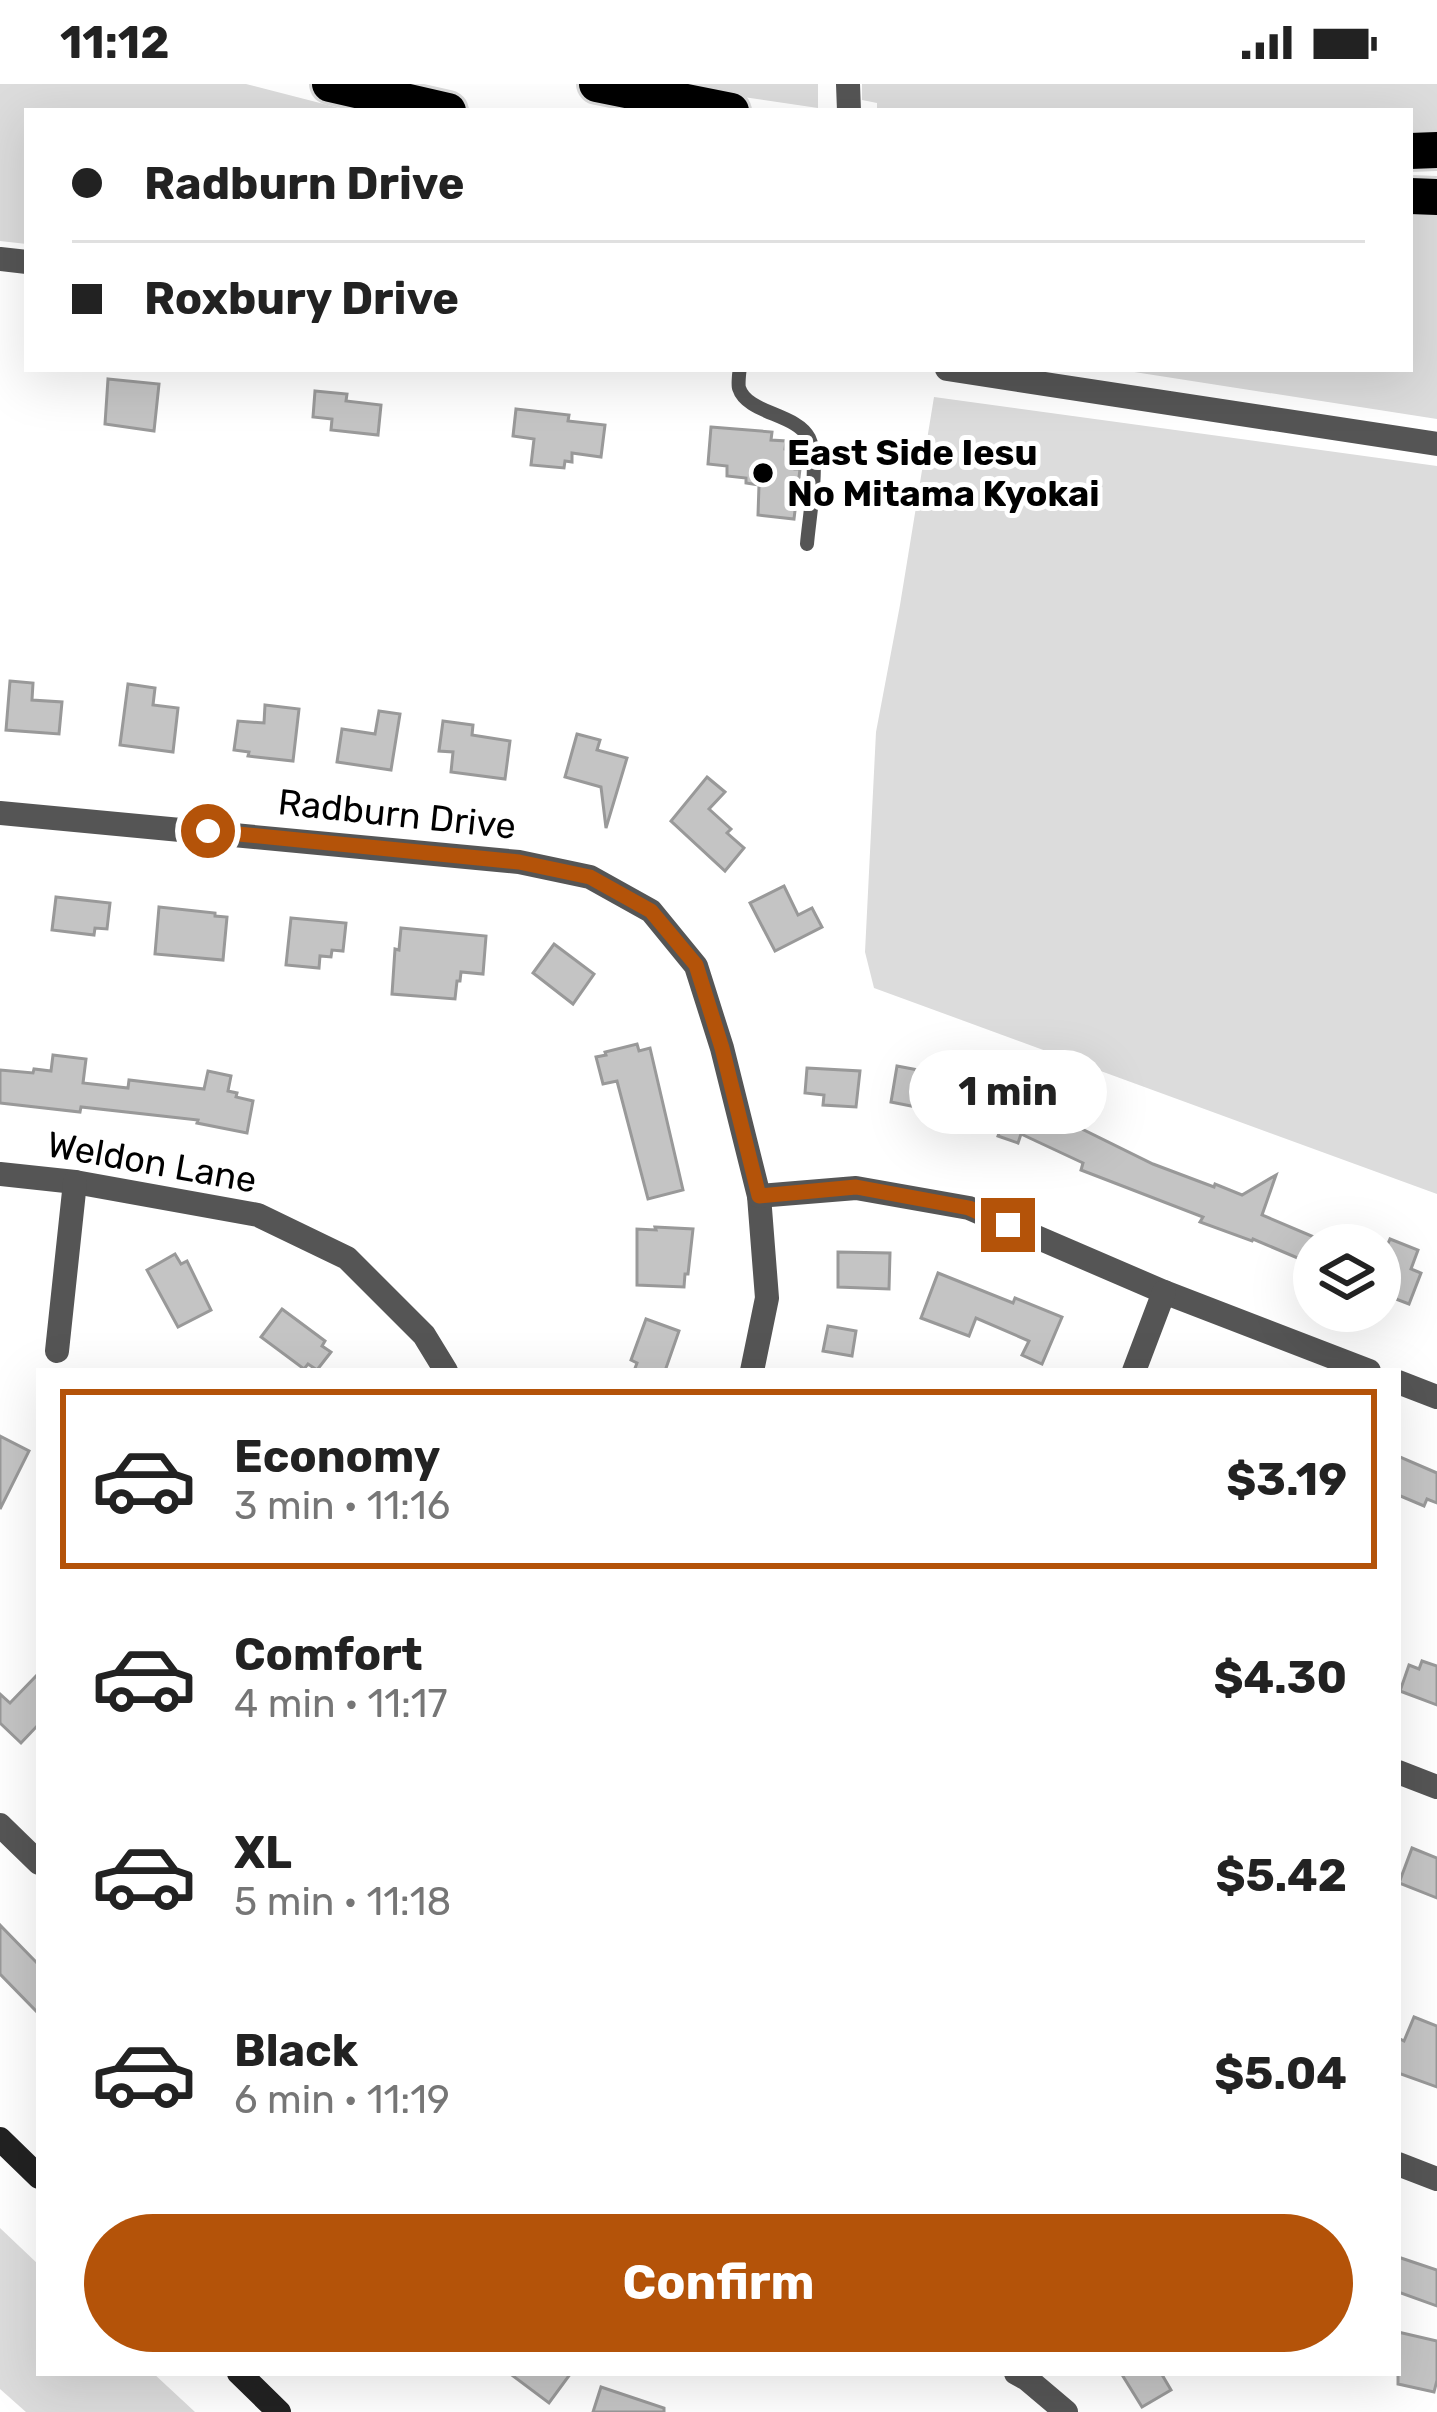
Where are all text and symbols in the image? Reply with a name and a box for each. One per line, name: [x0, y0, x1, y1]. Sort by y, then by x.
text: 11:12: [60, 16, 170, 69]
text: Radburn Drive: [144, 157, 464, 210]
text: Roxbury Drive: [144, 272, 459, 325]
place label: East Side Iesu No Mitama Kyokai: [787, 431, 1100, 515]
marker: East Side Iesu No Mitama Kyokai: [750, 460, 776, 486]
street label: Radburn Drive: [276, 780, 518, 848]
route start: [181, 804, 235, 858]
callout: 1 min: [909, 1051, 1107, 1135]
text: 1 min: [958, 1069, 1058, 1115]
street label: Weldon Lane: [44, 1122, 260, 1202]
route end: [981, 1198, 1035, 1252]
map controls: [1293, 1224, 1401, 1332]
button: layers: [1293, 1224, 1401, 1332]
icon: car: [90, 1425, 198, 1533]
text: Economy: [234, 1430, 440, 1483]
text: $3.19: [1226, 1453, 1347, 1506]
text: 3 min · 11:16: [234, 1483, 450, 1529]
icon: car: [90, 1623, 198, 1731]
text: Comfort: [234, 1628, 423, 1681]
text: $4.30: [1213, 1651, 1347, 1704]
text: 4 min · 11:17: [234, 1681, 448, 1727]
icon: car: [90, 1821, 198, 1929]
text: XL: [234, 1826, 292, 1879]
text: $5.42: [1216, 1849, 1347, 1902]
text: 5 min · 11:18: [234, 1879, 451, 1925]
icon: car: [90, 2019, 198, 2127]
text: Black: [234, 2024, 358, 2077]
text: $5.04: [1214, 2047, 1347, 2100]
text: 6 min · 11:19: [234, 2077, 450, 2123]
button: Confirm: [84, 2214, 1353, 2352]

